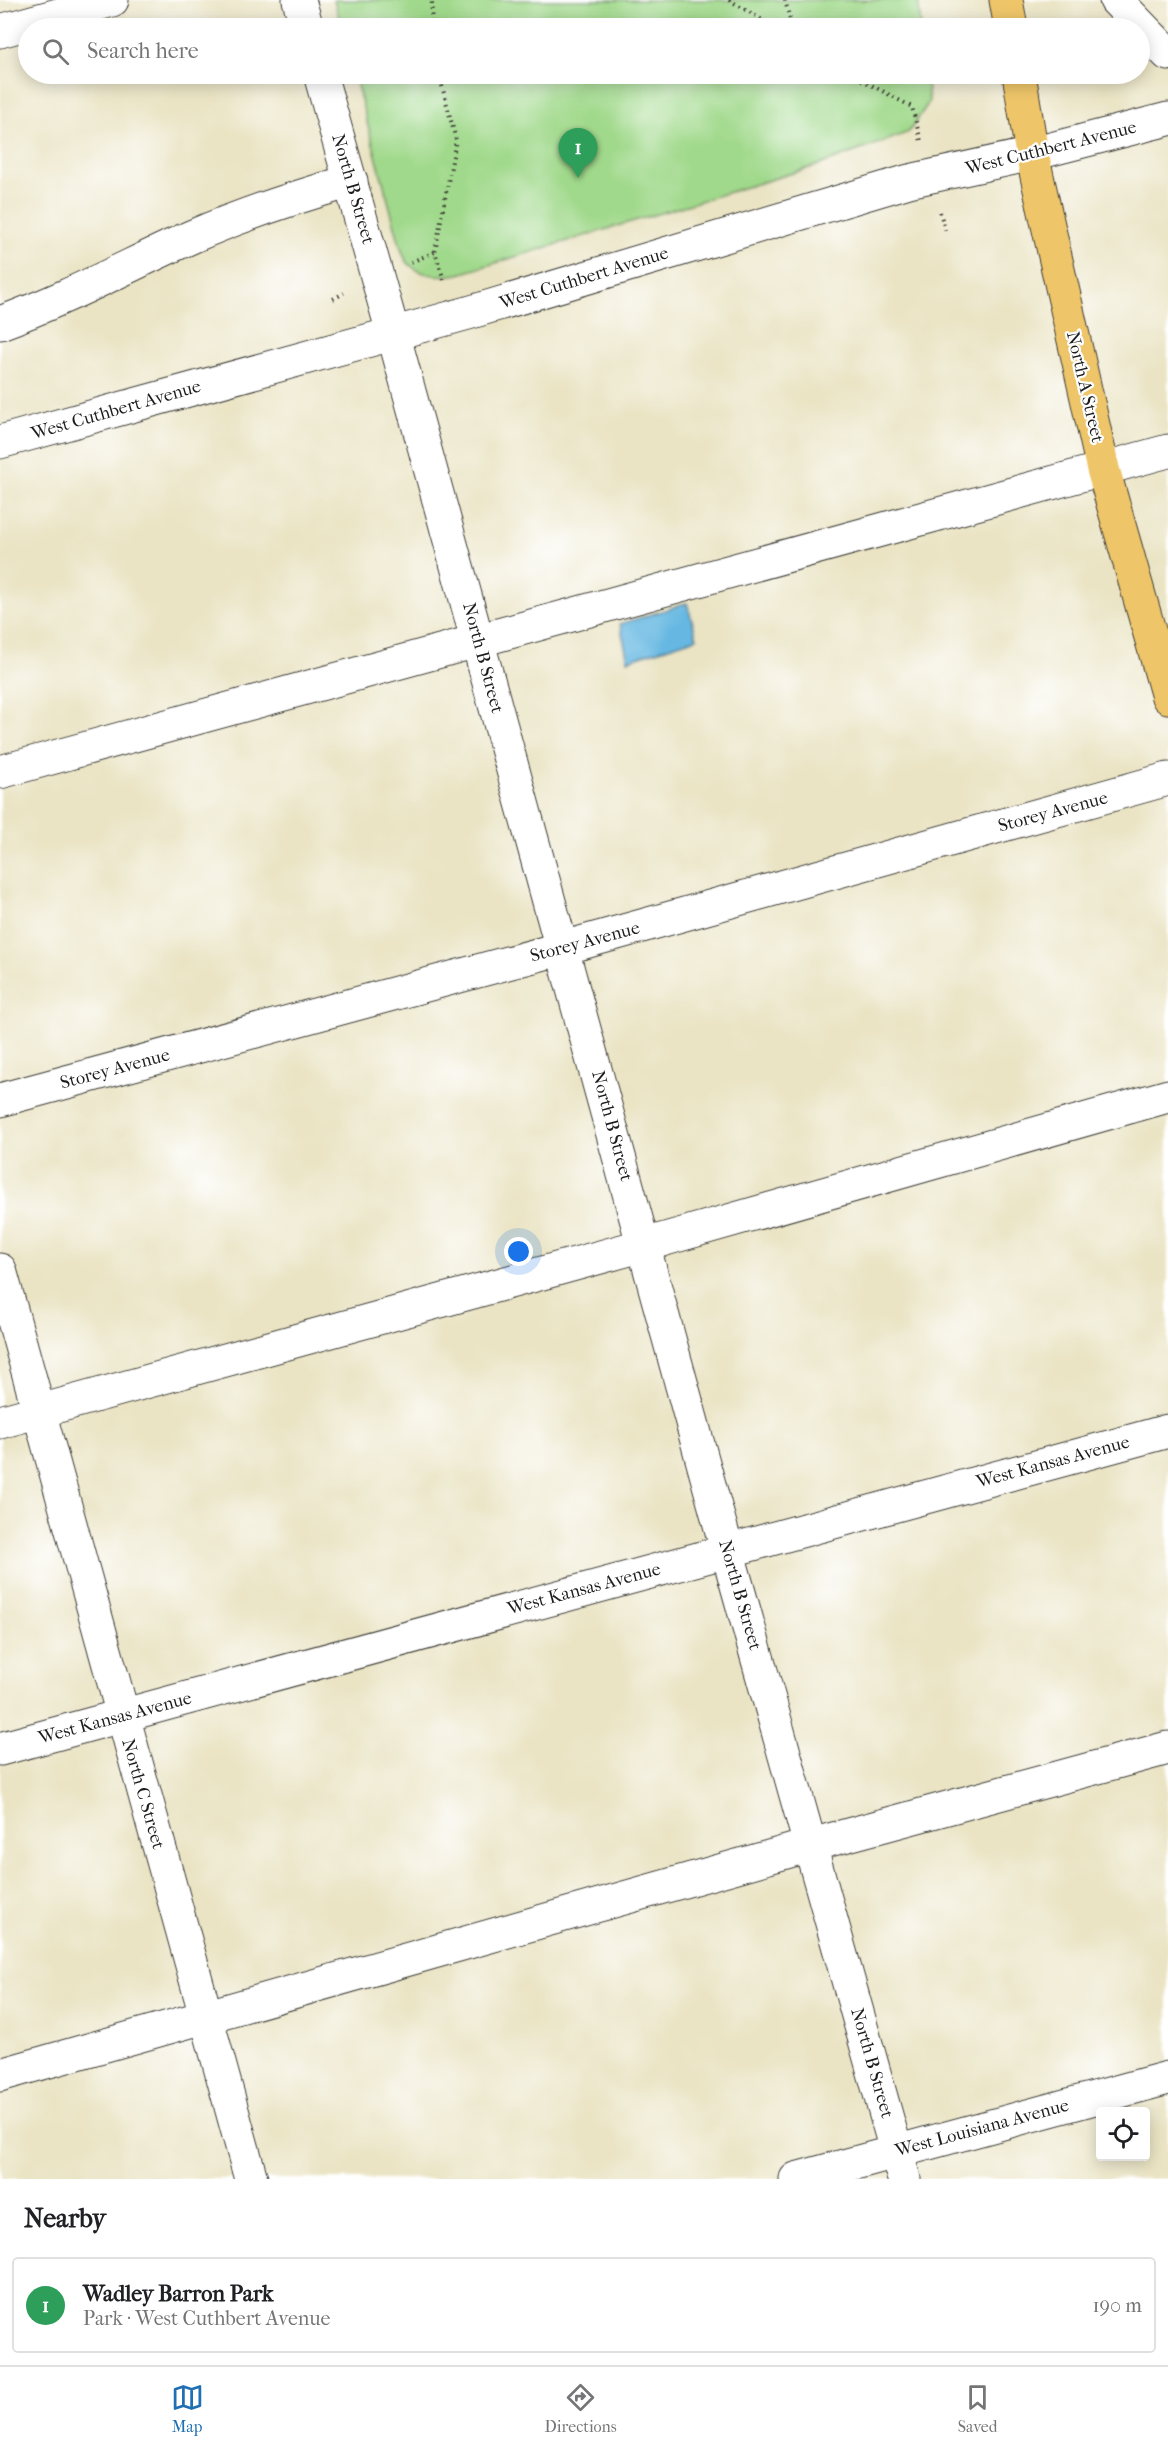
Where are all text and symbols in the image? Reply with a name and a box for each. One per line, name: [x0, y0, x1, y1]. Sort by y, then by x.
search box: [18, 18, 1150, 84]
icon: search: [39, 35, 72, 68]
text: Search here: [87, 38, 199, 64]
street label: West Cuthbert Avenue: [962, 117, 1139, 180]
pin: 1: [558, 128, 598, 178]
street label: North B Street: [327, 132, 379, 247]
street label: West Cuthbert Avenue: [496, 242, 671, 314]
street label: North A Street: [1062, 329, 1108, 445]
street label: West Cuthbert Avenue: [28, 376, 203, 445]
street label: North B Street: [458, 600, 508, 716]
street label: Storey Avenue: [996, 787, 1110, 837]
street label: Storey Avenue: [528, 917, 642, 967]
street label: Storey Avenue: [58, 1044, 172, 1094]
street label: North B Street: [587, 1068, 637, 1184]
your location: [504, 1237, 533, 1266]
street label: West Kansas Avenue: [973, 1431, 1132, 1493]
street label: North B Street: [714, 1538, 766, 1653]
street label: West Kansas Avenue: [504, 1558, 663, 1620]
street label: West Kansas Avenue: [35, 1687, 194, 1749]
street label: North C Street: [117, 1736, 169, 1852]
street label: North B Street: [846, 2006, 898, 2121]
street label: West Louisiana Avenue: [892, 2095, 1071, 2162]
map controls: [1096, 2107, 1150, 2161]
button: locate: [1096, 2107, 1150, 2161]
text: Nearby: [24, 2203, 106, 2234]
text: Wadley Barron Park: [83, 2281, 273, 2307]
text: 1: [42, 2294, 49, 2317]
text: 190 m: [1092, 2294, 1142, 2317]
text: Park · West Cuthbert Avenue: [83, 2307, 330, 2330]
tab: Map: [171, 2381, 204, 2436]
tab: Directions: [545, 2381, 617, 2436]
tab: Saved: [958, 2381, 997, 2436]

